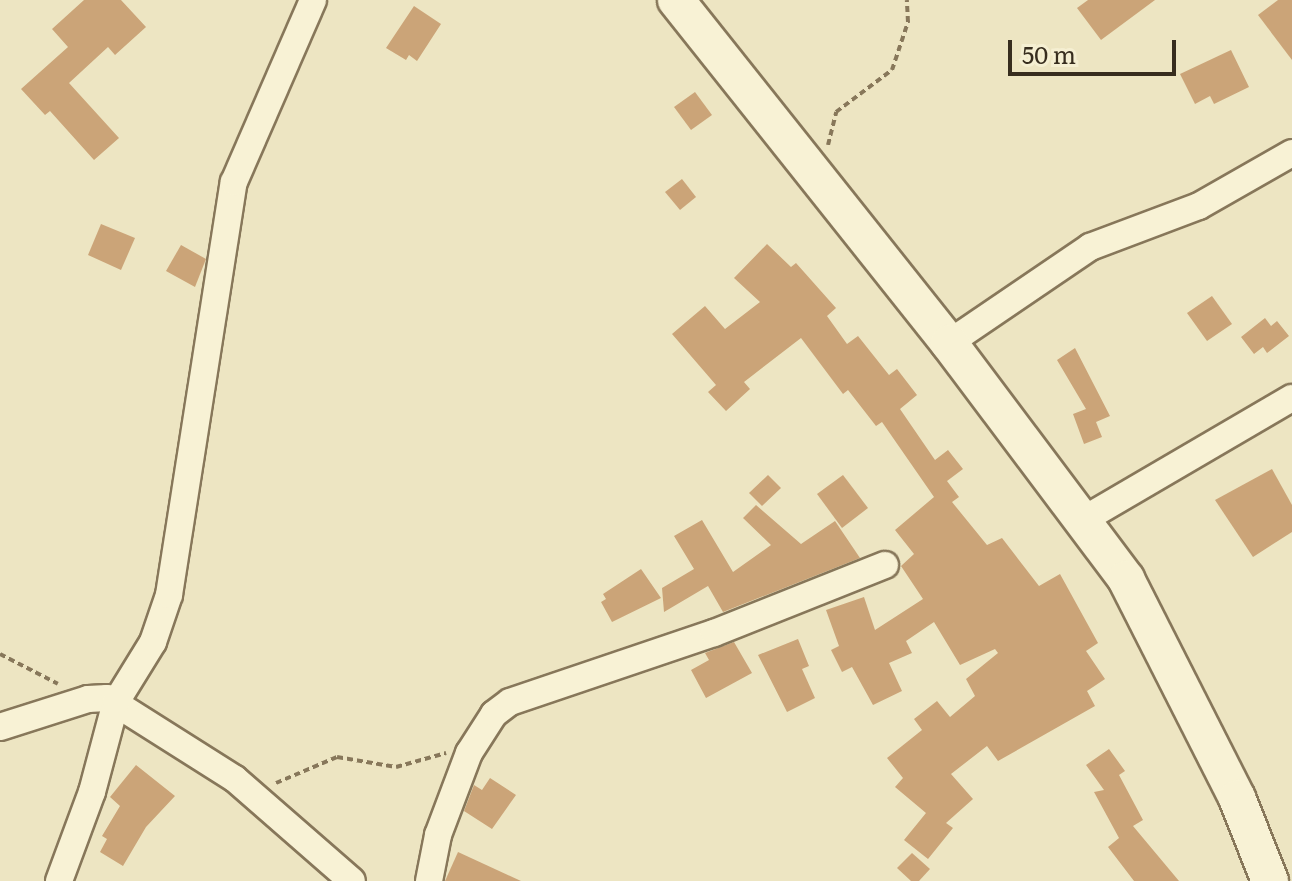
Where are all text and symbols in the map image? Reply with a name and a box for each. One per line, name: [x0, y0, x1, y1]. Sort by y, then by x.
scale bar: [1012, 24, 1180, 74]
text: 50 m: [1022, 36, 1076, 71]

